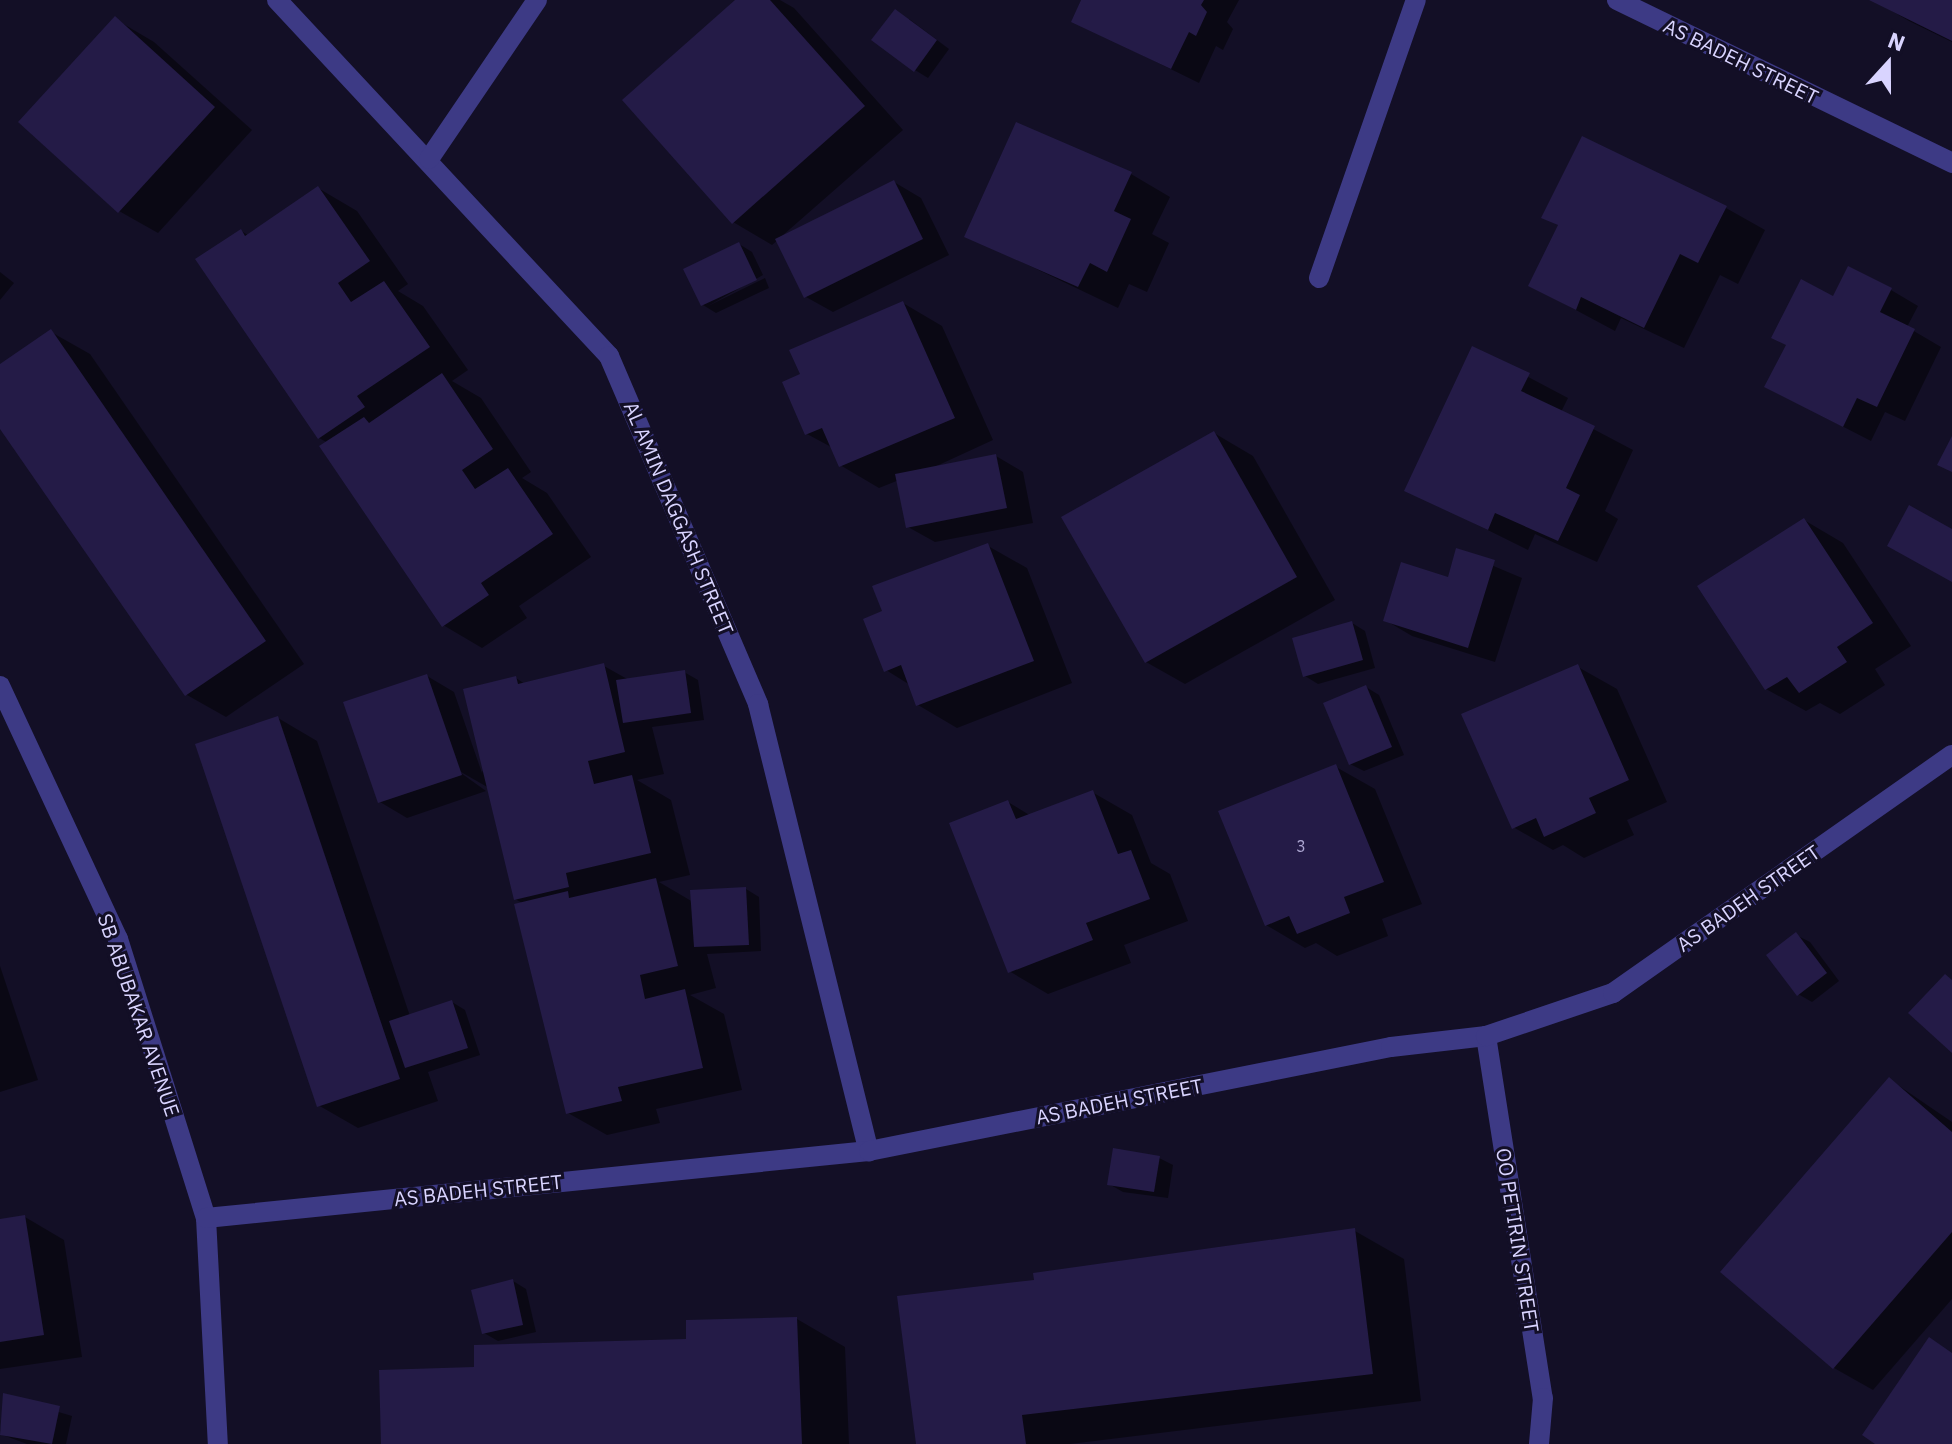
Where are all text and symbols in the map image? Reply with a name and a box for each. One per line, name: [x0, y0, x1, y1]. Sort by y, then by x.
street label: AS BADEH STREET: [1660, 13, 1822, 109]
north arrow: [1848, 24, 1928, 104]
text: N: [1884, 25, 1909, 58]
street label: AL AMIN DAGGASH STREET: [619, 398, 739, 638]
house number: 3: [1296, 836, 1306, 856]
street label: AS BADEH STREET: [1672, 840, 1824, 956]
street label: SB ABUBAKAR AVENUE: [93, 911, 185, 1119]
street label: AS BADEH STREET: [1034, 1073, 1204, 1129]
street label: OO PETIRIN STREET: [1492, 1146, 1544, 1334]
street label: AS BADEH STREET: [393, 1169, 563, 1211]

